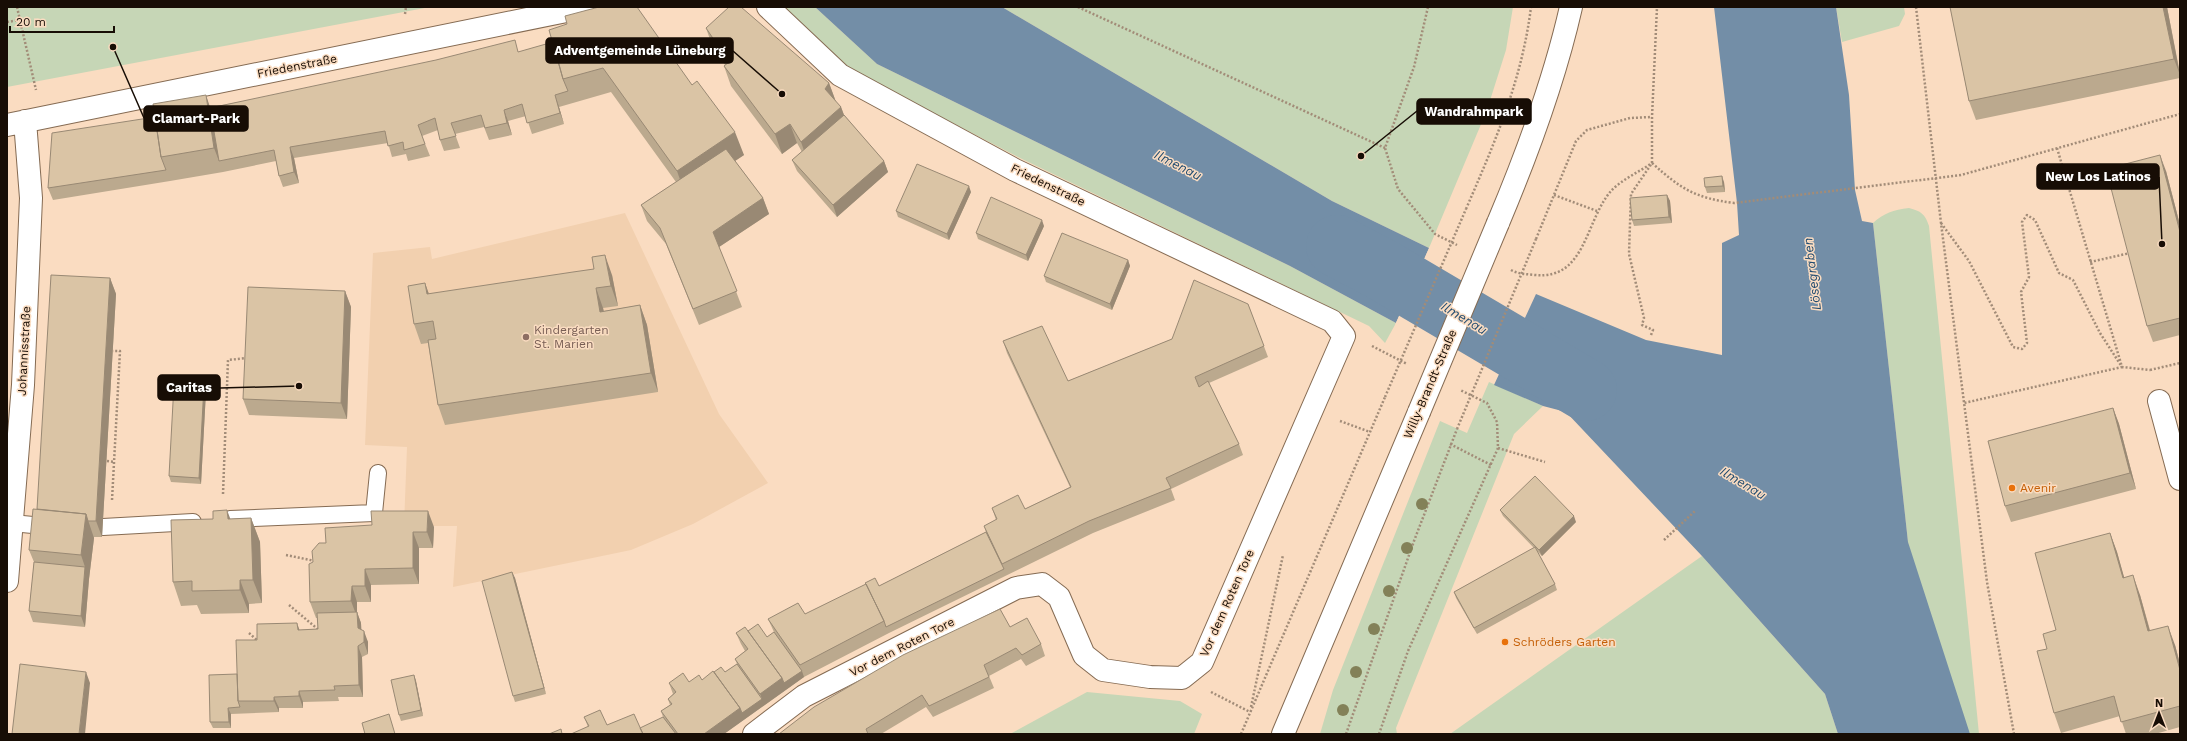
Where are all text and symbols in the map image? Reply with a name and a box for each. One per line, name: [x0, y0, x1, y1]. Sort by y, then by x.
scale bar: [10, 8, 114, 34]
text: 20 m: [16, 15, 46, 29]
callout: Adventgemeinde Lüneburg: [546, 38, 733, 63]
text: Adventgemeinde Lüneburg: [554, 43, 726, 58]
street label: Friedenstraße: [256, 51, 338, 81]
callout: Wandrahmpark: [1417, 99, 1531, 124]
text: Wandrahmpark: [1425, 104, 1524, 119]
callout: Clamart-Park: [144, 106, 248, 131]
text: Clamart-Park: [152, 111, 241, 126]
water label: Ilmenau: [1152, 147, 1204, 183]
street label: Friedenstraße: [1009, 161, 1087, 209]
callout: New Los Latinos: [2037, 164, 2159, 189]
text: New Los Latinos: [2045, 169, 2151, 184]
water label: Lösegraben: [1800, 237, 1824, 311]
water label: Ilmenau: [1438, 299, 1490, 338]
street label: Johannisstraße: [15, 306, 33, 396]
place label: Kindergarten St. Marien: [534, 323, 609, 351]
street label: Willy-Brandt-Straße: [1401, 327, 1459, 441]
marker: Kindergarten St. Marien: [521, 332, 531, 342]
callout: Caritas: [158, 375, 220, 400]
text: Caritas: [166, 380, 212, 395]
water label: Ilmenau: [1717, 464, 1769, 503]
place label: Avenir: [2020, 481, 2056, 495]
marker: Avenir: [2007, 483, 2017, 493]
street label: Vor dem Roten Tore: [1197, 547, 1257, 659]
street label: Vor dem Roten Tore: [847, 614, 957, 680]
place label: Schröders Garten: [1513, 635, 1616, 649]
marker: Schröders Garten: [1500, 637, 1510, 647]
north arrow: [2139, 693, 2179, 733]
text: N: [2155, 697, 2163, 710]

